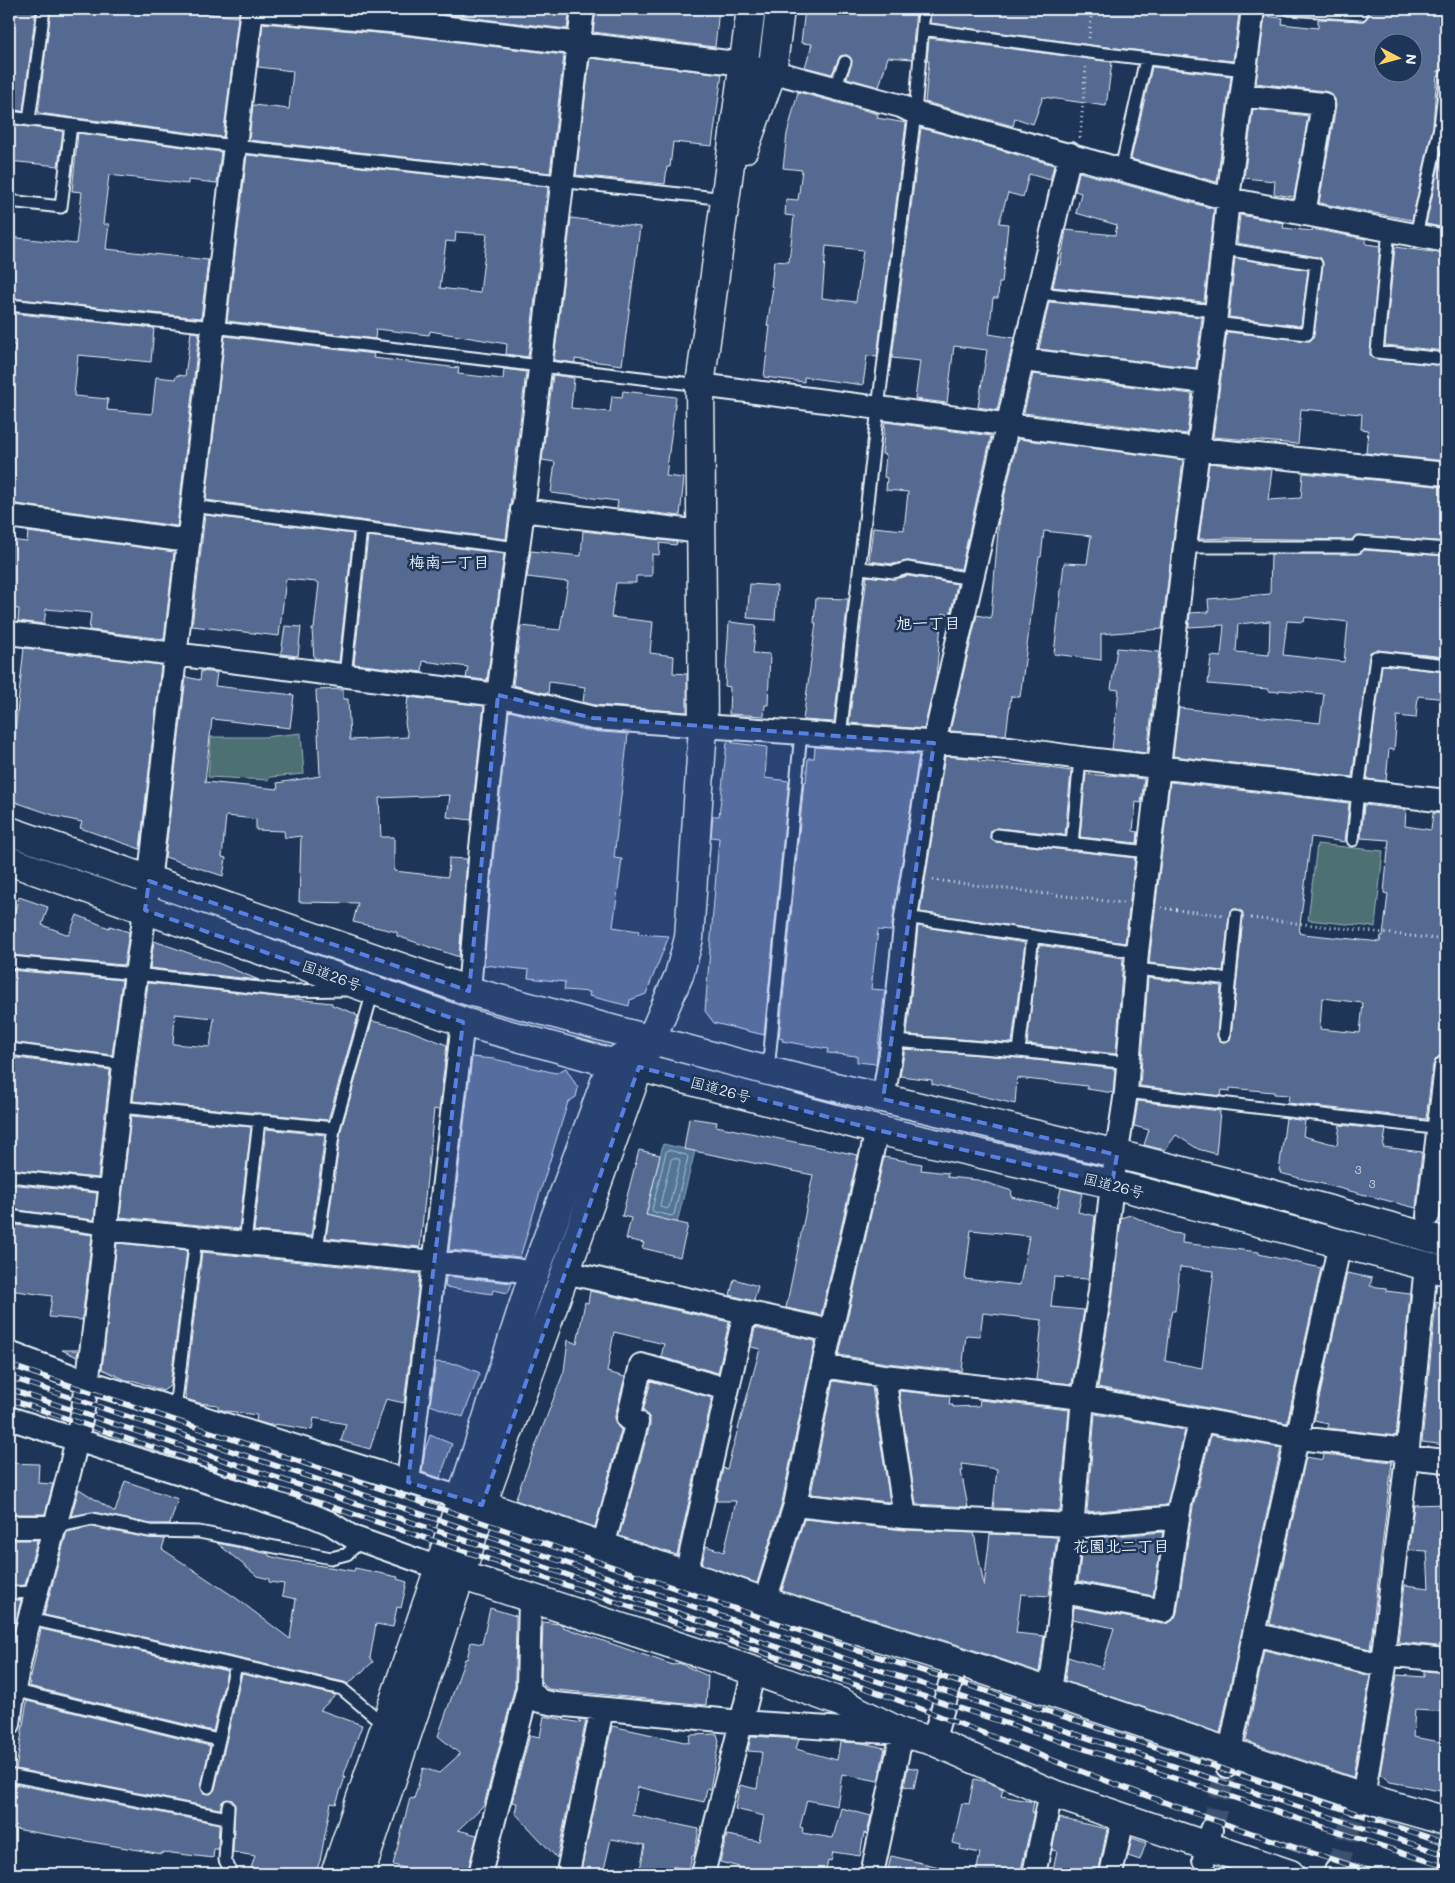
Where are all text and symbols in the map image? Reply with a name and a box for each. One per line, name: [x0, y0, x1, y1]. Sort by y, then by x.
north arrow: [1372, 32, 1422, 82]
text: N: [1401, 53, 1421, 66]
district label: 梅南一丁目: [409, 551, 489, 572]
district label: 旭一丁目: [896, 612, 960, 633]
street label: 国道26号: [299, 955, 365, 995]
street label: 国道26号: [688, 1071, 754, 1107]
house number: 3: [1354, 1161, 1362, 1177]
street label: 国道26号: [1081, 1168, 1147, 1202]
house number: 3: [1368, 1175, 1376, 1191]
district label: 花園北二丁目: [1073, 1535, 1169, 1556]

